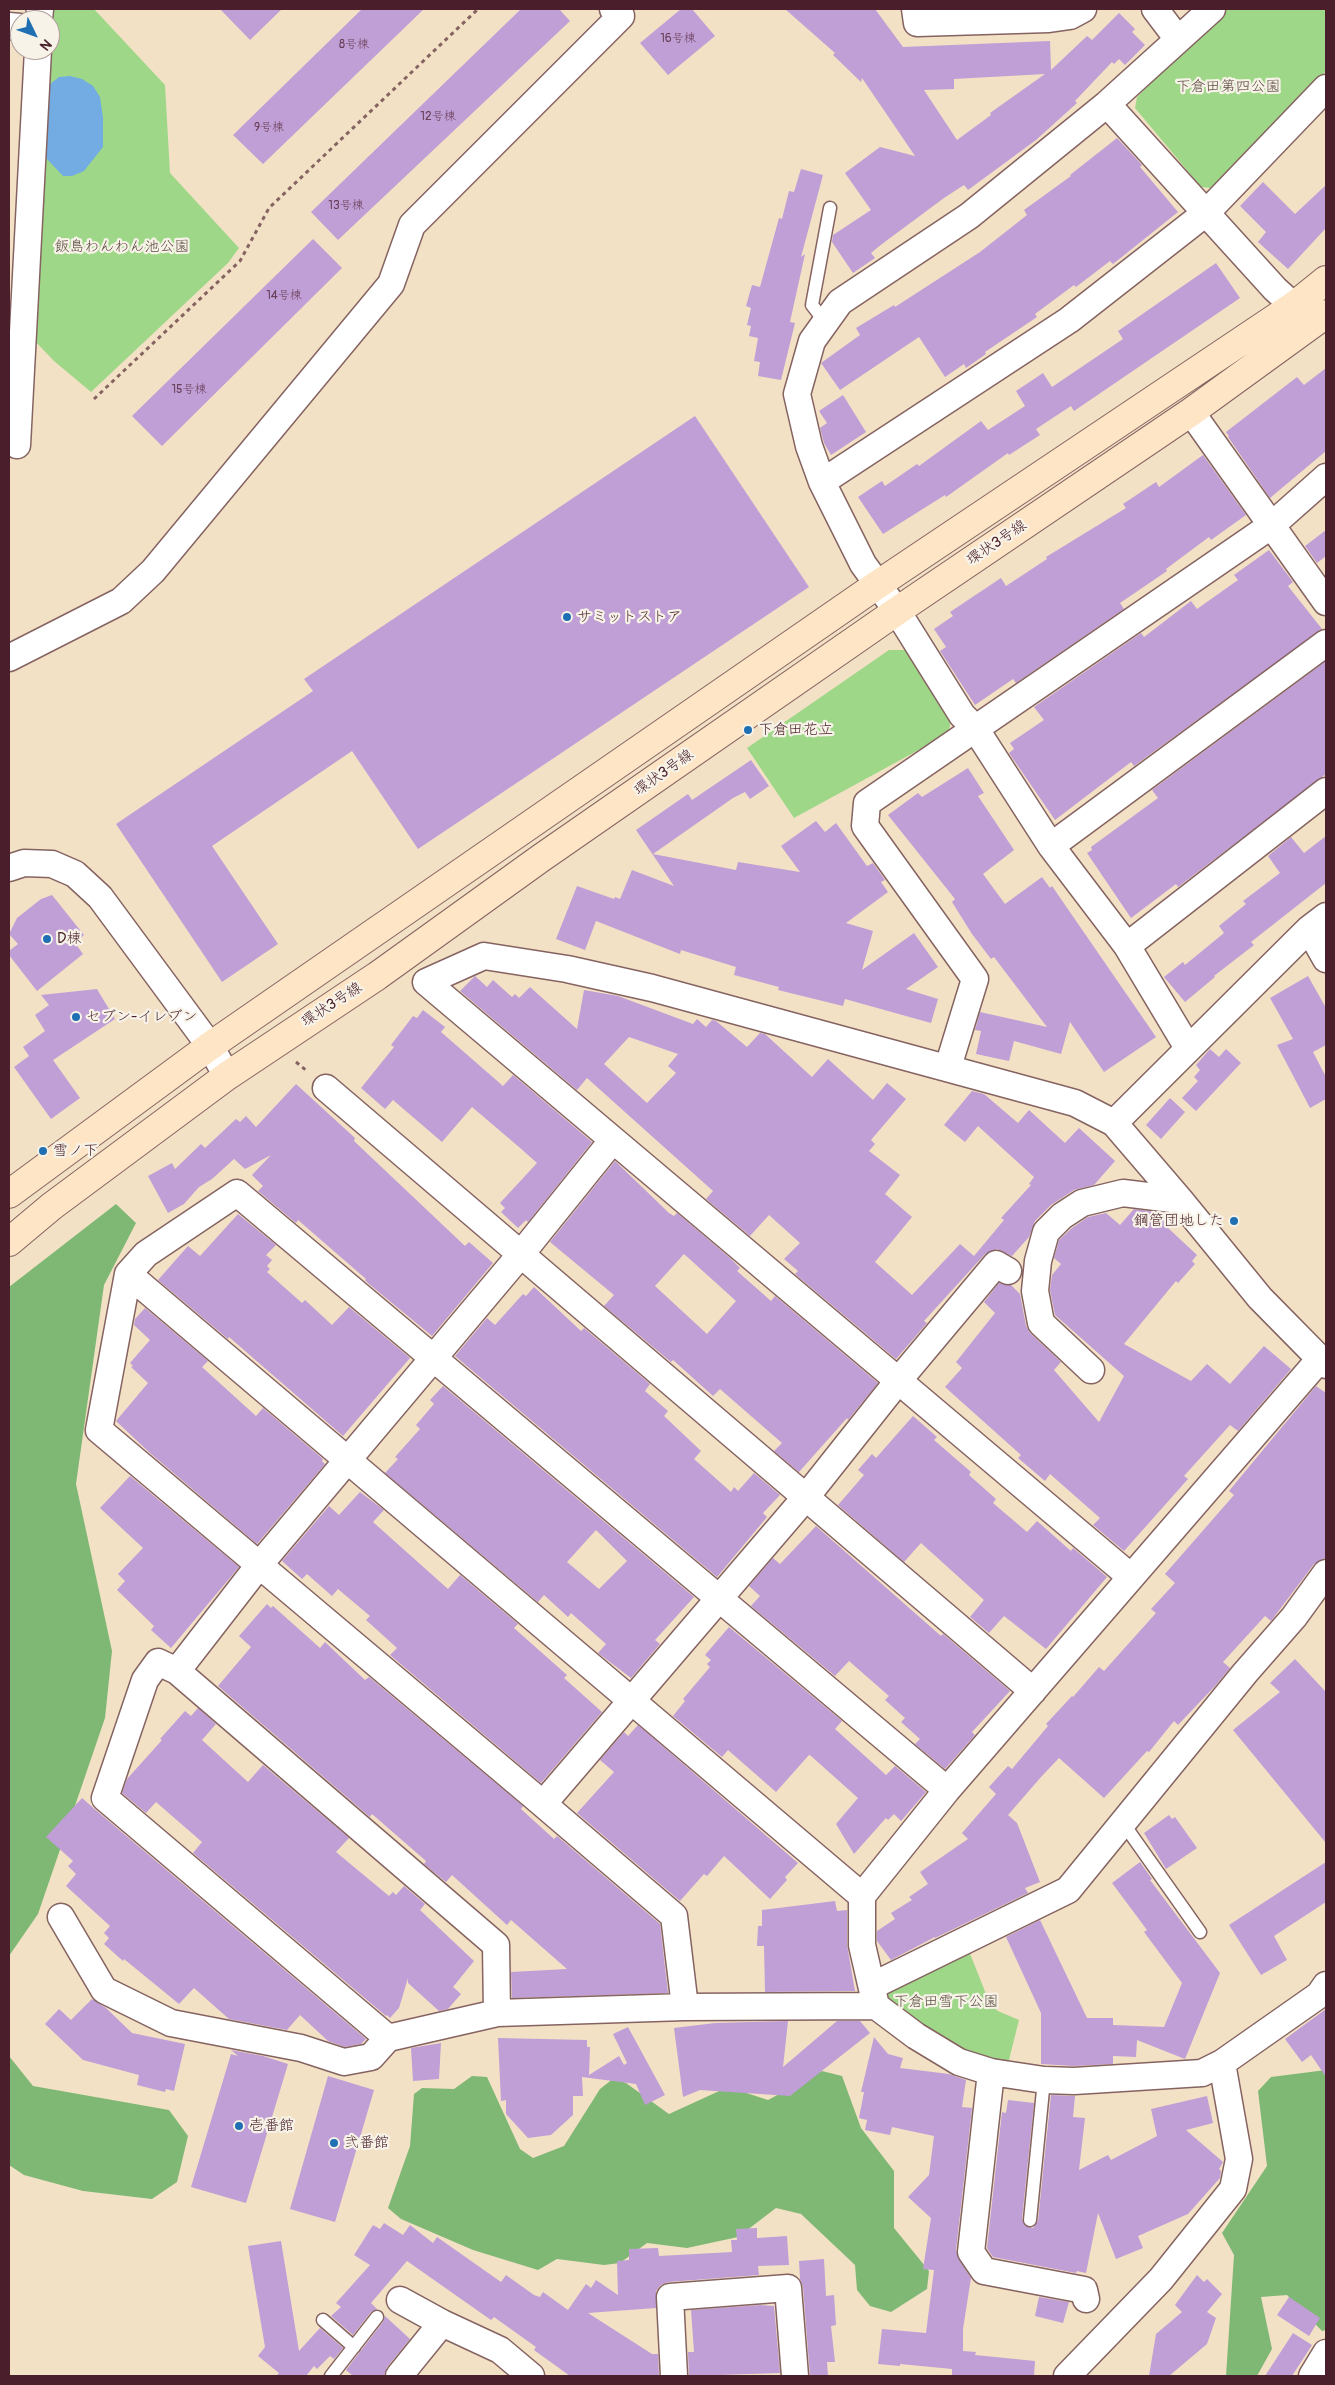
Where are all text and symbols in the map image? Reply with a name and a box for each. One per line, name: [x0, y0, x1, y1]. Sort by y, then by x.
north arrow: [10, 10, 60, 60]
house number: 16号棟: [660, 32, 696, 46]
text: N: [36, 35, 55, 54]
house number: 8号棟: [339, 38, 369, 52]
park label: 下倉田第四公園: [1176, 78, 1280, 96]
house number: 12号棟: [420, 110, 456, 124]
house number: 9号棟: [254, 121, 284, 135]
house number: 13号棟: [328, 199, 364, 213]
park label: 飯島わんわん池公園: [55, 238, 189, 256]
house number: 14号棟: [266, 289, 302, 303]
house number: 15号棟: [171, 383, 207, 397]
street label: 環状3号線: [964, 516, 1030, 570]
place label: サミットストア: [577, 608, 682, 626]
marker: サミットストア: [561, 611, 573, 623]
place label: 下倉田花立: [758, 721, 833, 739]
marker: 下倉田花立: [742, 724, 754, 736]
street label: 環状3号線: [631, 746, 697, 800]
place label: D棟: [57, 930, 81, 948]
marker: D棟: [41, 933, 53, 945]
street label: 環状3号線: [298, 979, 366, 1031]
place label: セブン-イレブン: [86, 1008, 197, 1026]
marker: セブン-イレブン: [70, 1011, 82, 1023]
place label: 雪ノ下: [53, 1142, 98, 1160]
marker: 雪ノ下: [37, 1145, 49, 1157]
place label: 鋼管団地した: [1134, 1212, 1224, 1230]
marker: 鋼管団地した: [1228, 1215, 1240, 1227]
park label: 下倉田雪下公園: [894, 1993, 998, 2011]
place label: 壱番館: [249, 2117, 294, 2135]
marker: 壱番館: [233, 2120, 245, 2132]
place label: 弐番館: [344, 2134, 389, 2152]
marker: 弐番館: [328, 2137, 340, 2149]

